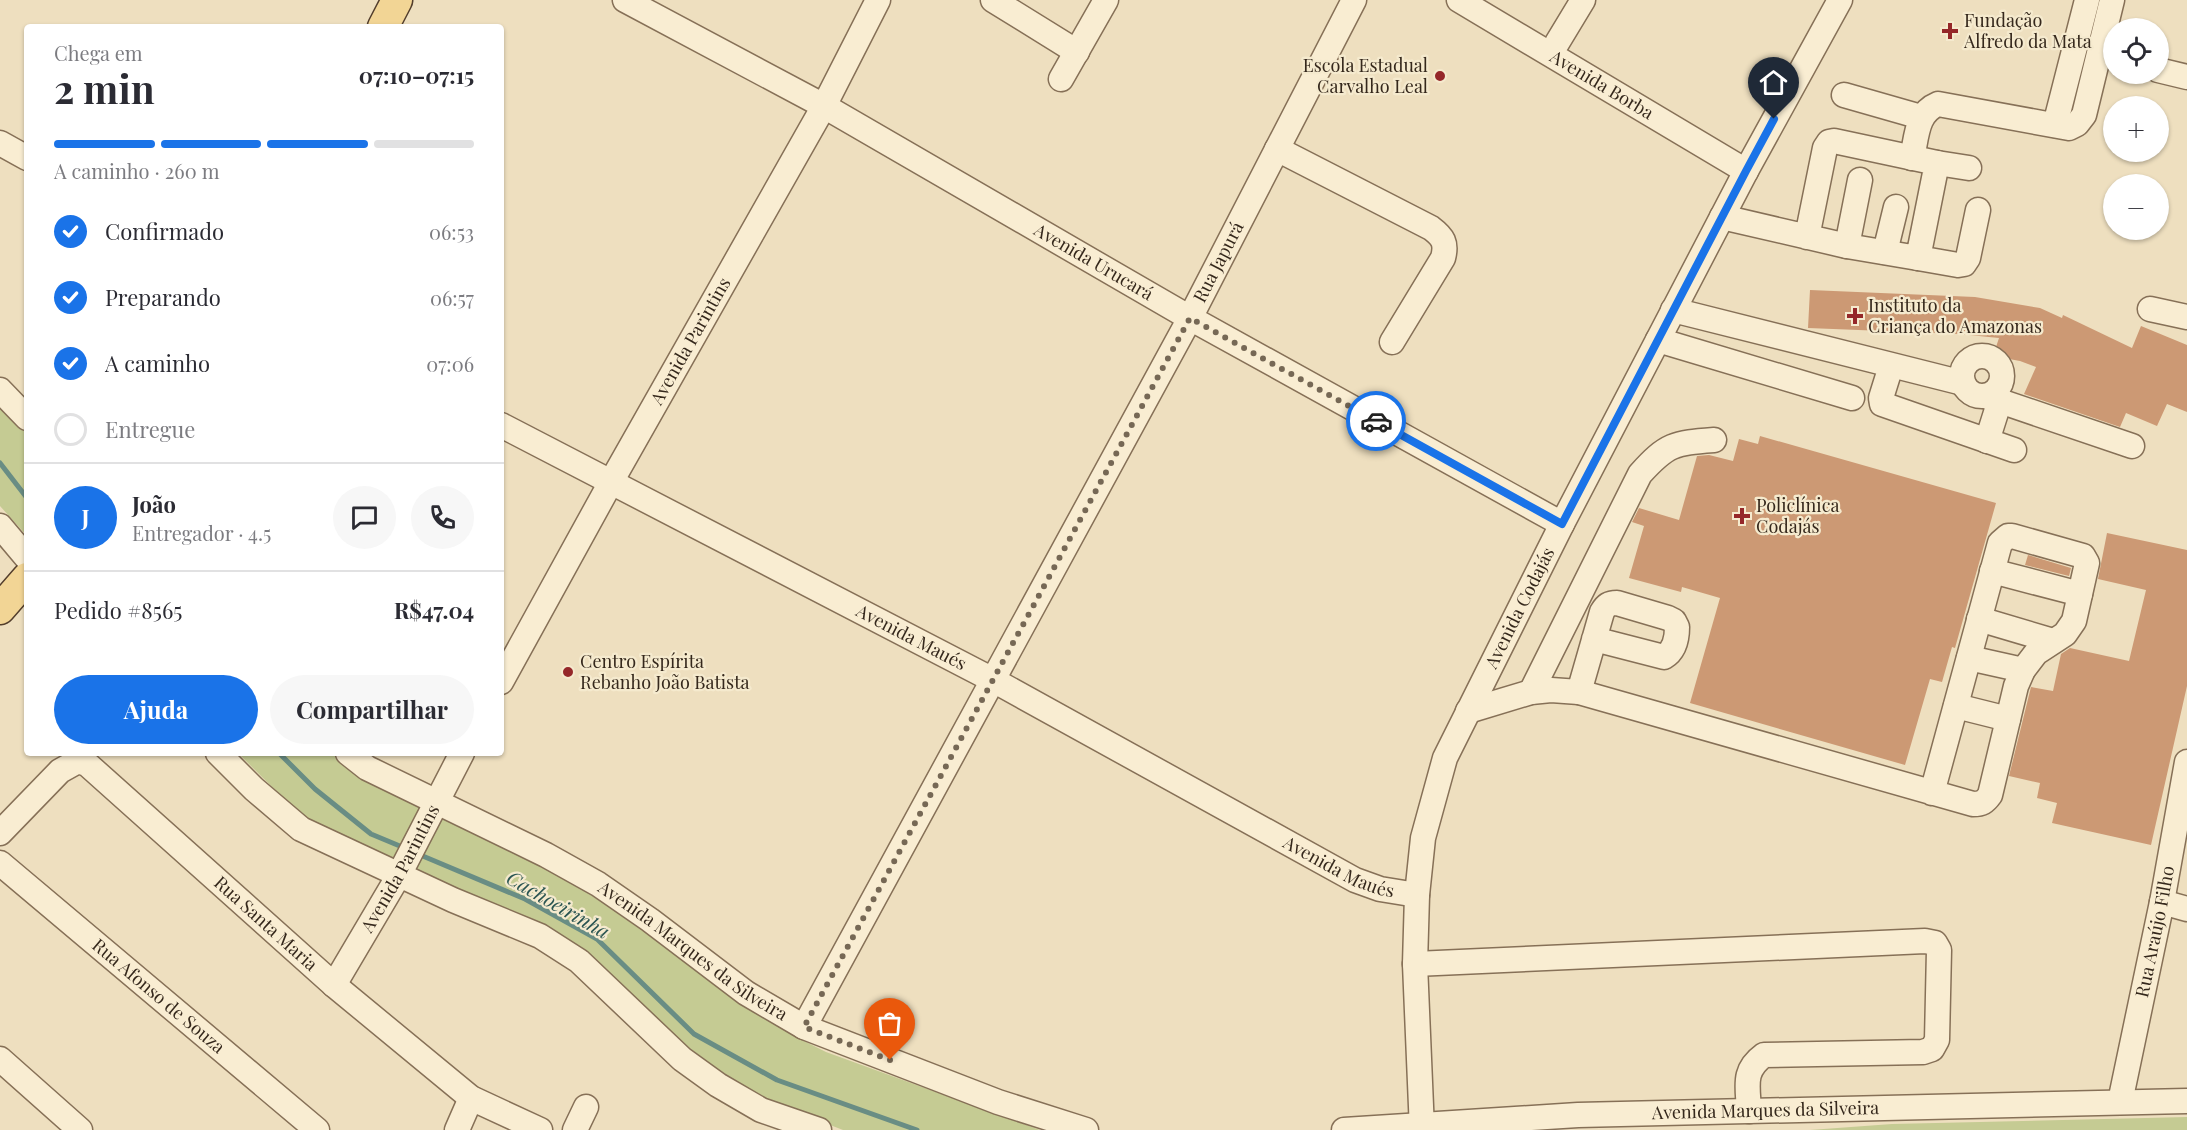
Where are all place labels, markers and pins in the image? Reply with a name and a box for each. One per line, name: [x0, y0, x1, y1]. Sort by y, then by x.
place label: Fundação Alfredo da Mata: [1963, 8, 2092, 53]
marker: Fundação Alfredo da Mata: [1941, 22, 1959, 40]
place label: Escola Estadual Carvalho Leal: [1303, 53, 1428, 98]
pin: [1748, 57, 1799, 119]
marker: Escola Estadual Carvalho Leal: [1433, 69, 1447, 83]
place label: Instituto da Criança do Amazonas: [1868, 293, 2042, 338]
marker: Instituto da Criança do Amazonas: [1846, 307, 1864, 325]
place label: Policlínica Codajás: [1756, 493, 1839, 538]
marker: Policlínica Codajás: [1733, 507, 1751, 525]
place label: Centro Espírita Rebanho João Batista: [580, 649, 750, 694]
marker: Centro Espírita Rebanho João Batista: [561, 665, 575, 679]
pin: [864, 998, 915, 1060]

